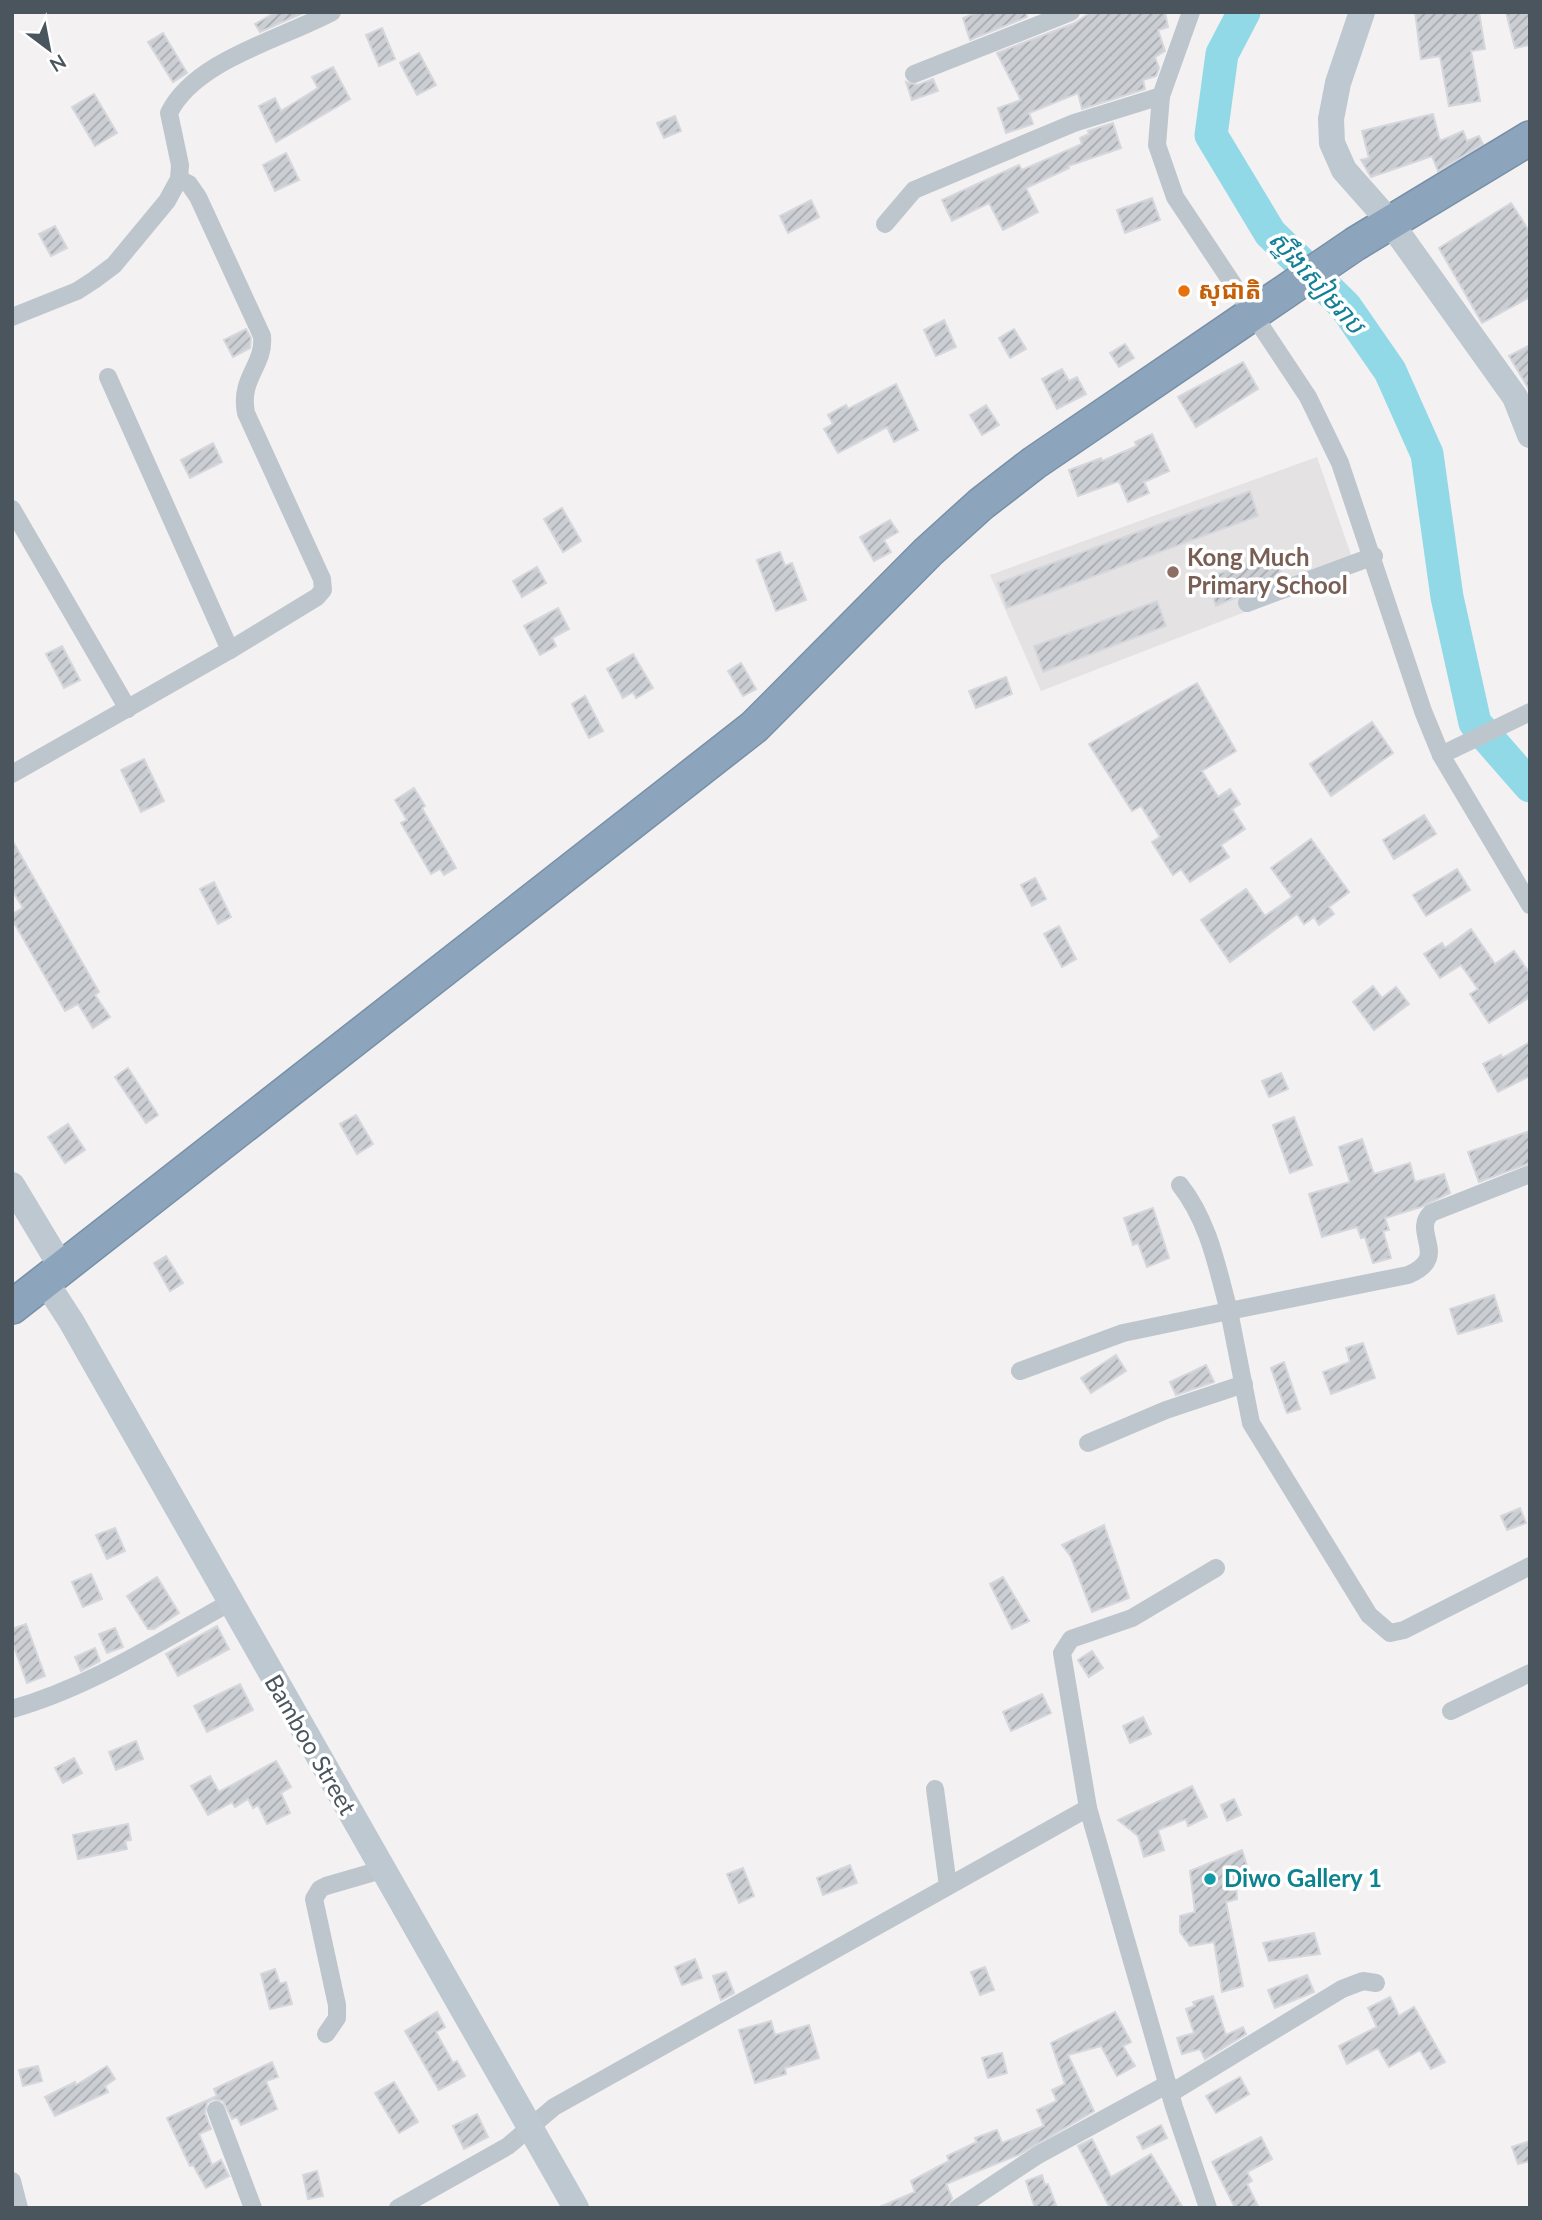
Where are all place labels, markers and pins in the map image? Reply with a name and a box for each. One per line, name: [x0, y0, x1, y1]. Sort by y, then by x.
place label: សុជាតិ: [1198, 275, 1261, 306]
marker: សុជាតិ: [1176, 283, 1192, 299]
place label: Kong Much Primary School: [1187, 542, 1348, 599]
marker: Kong Much Primary School: [1165, 564, 1181, 580]
place label: Diwo Gallery 1: [1224, 1863, 1382, 1892]
marker: Diwo Gallery 1: [1202, 1871, 1218, 1887]

